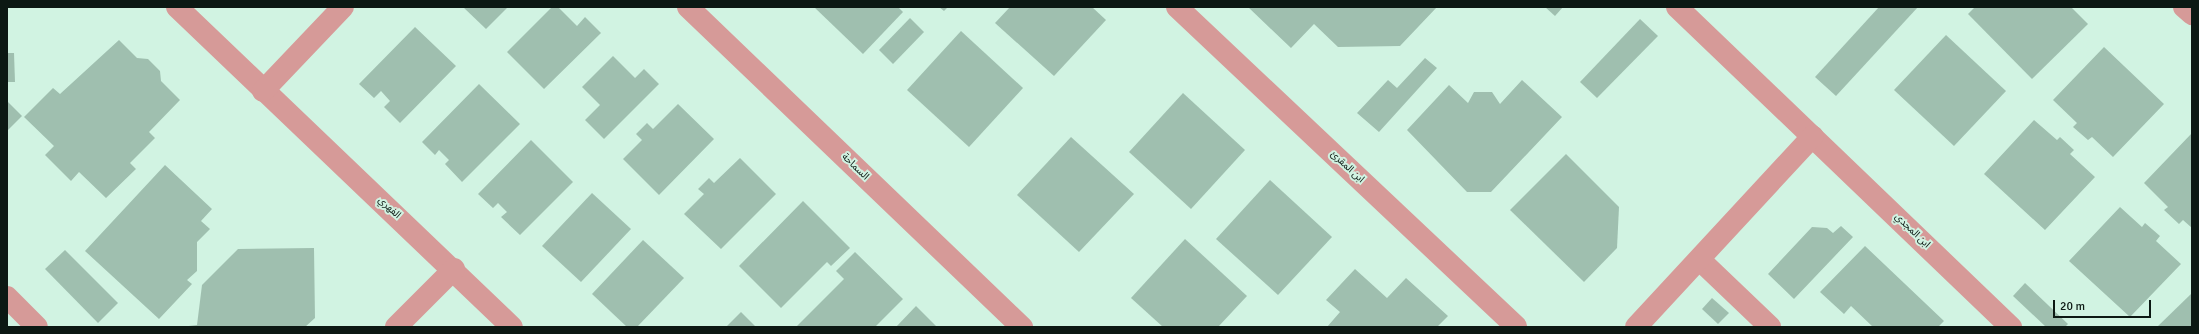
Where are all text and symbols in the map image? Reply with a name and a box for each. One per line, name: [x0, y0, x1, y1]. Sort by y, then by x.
street label: ابن المقرئ: [1328, 148, 1366, 186]
street label: السماحة: [839, 151, 871, 183]
street label: الفهري: [375, 195, 403, 221]
street label: ابن المجدي: [1892, 211, 1932, 251]
scale bar: [2055, 292, 2153, 318]
text: 20 m: [2060, 299, 2085, 314]

